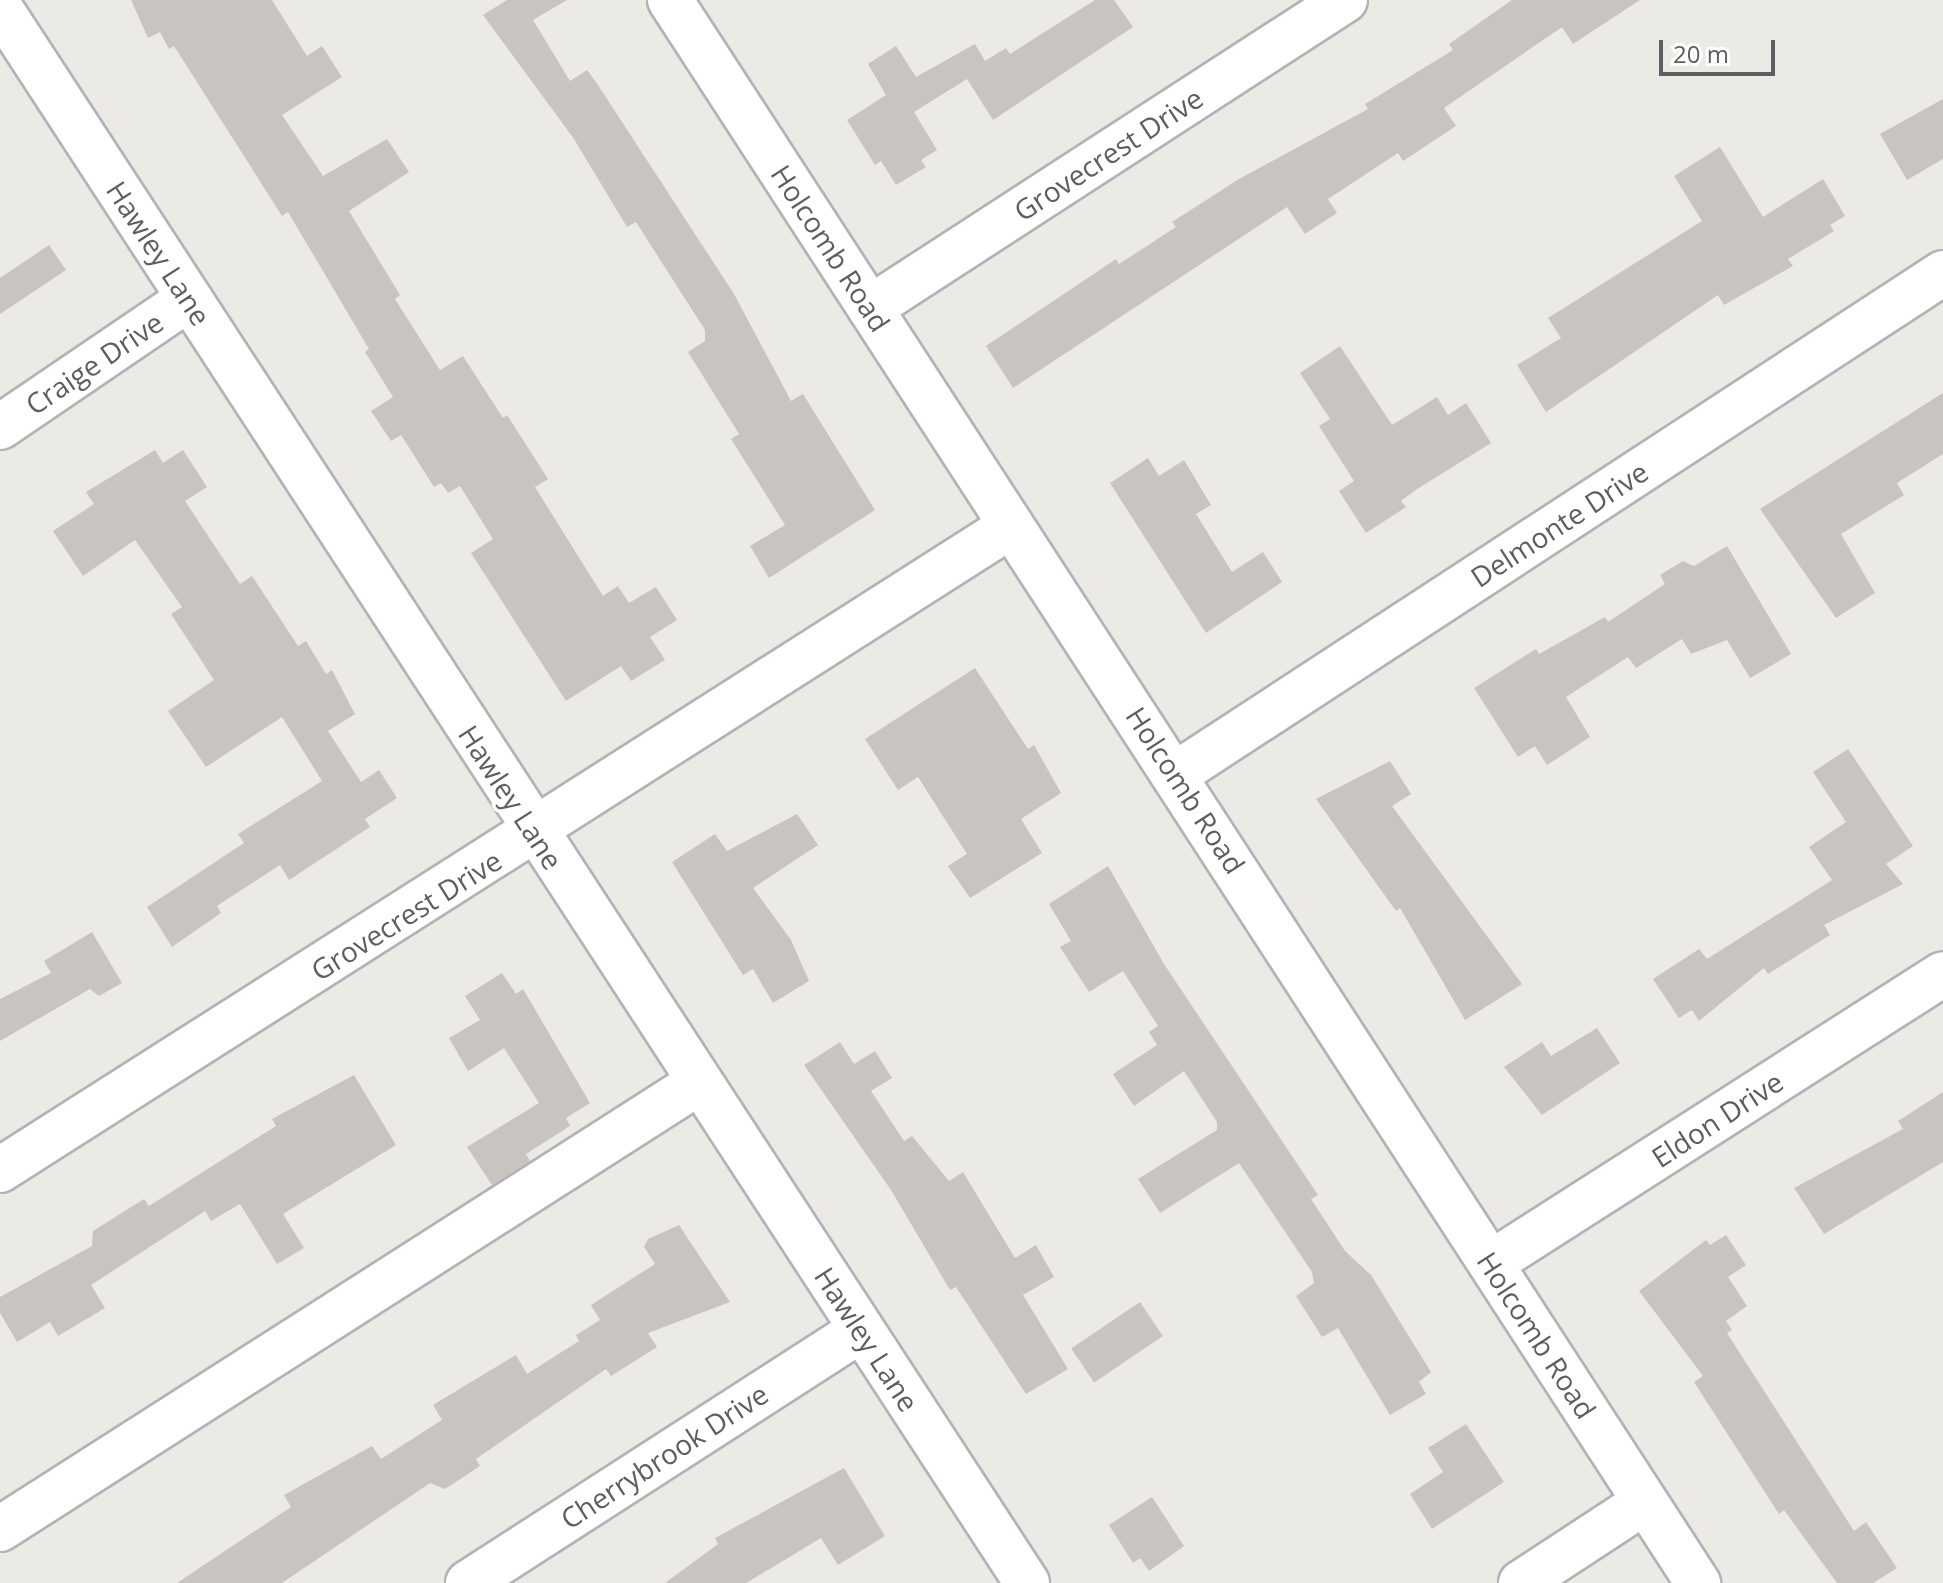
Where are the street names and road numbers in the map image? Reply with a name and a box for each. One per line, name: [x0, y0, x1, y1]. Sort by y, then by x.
street label: Grovecrest Drive: [1007, 81, 1209, 227]
street label: Holcomb Road: [765, 158, 897, 338]
street label: Hawley Lane: [100, 175, 218, 331]
street label: Craige Drive: [19, 305, 169, 421]
street label: Delmonte Drive: [1464, 454, 1654, 594]
street label: Holcomb Road: [1120, 700, 1252, 880]
street label: Hawley Lane: [452, 719, 570, 875]
street label: Grovecrest Drive: [305, 843, 507, 987]
street label: Eldon Drive: [1645, 1064, 1789, 1174]
street label: Holcomb Road: [1471, 1245, 1603, 1425]
street label: Hawley Lane: [808, 1261, 926, 1417]
street label: Cherrybrook Drive: [554, 1376, 774, 1536]

